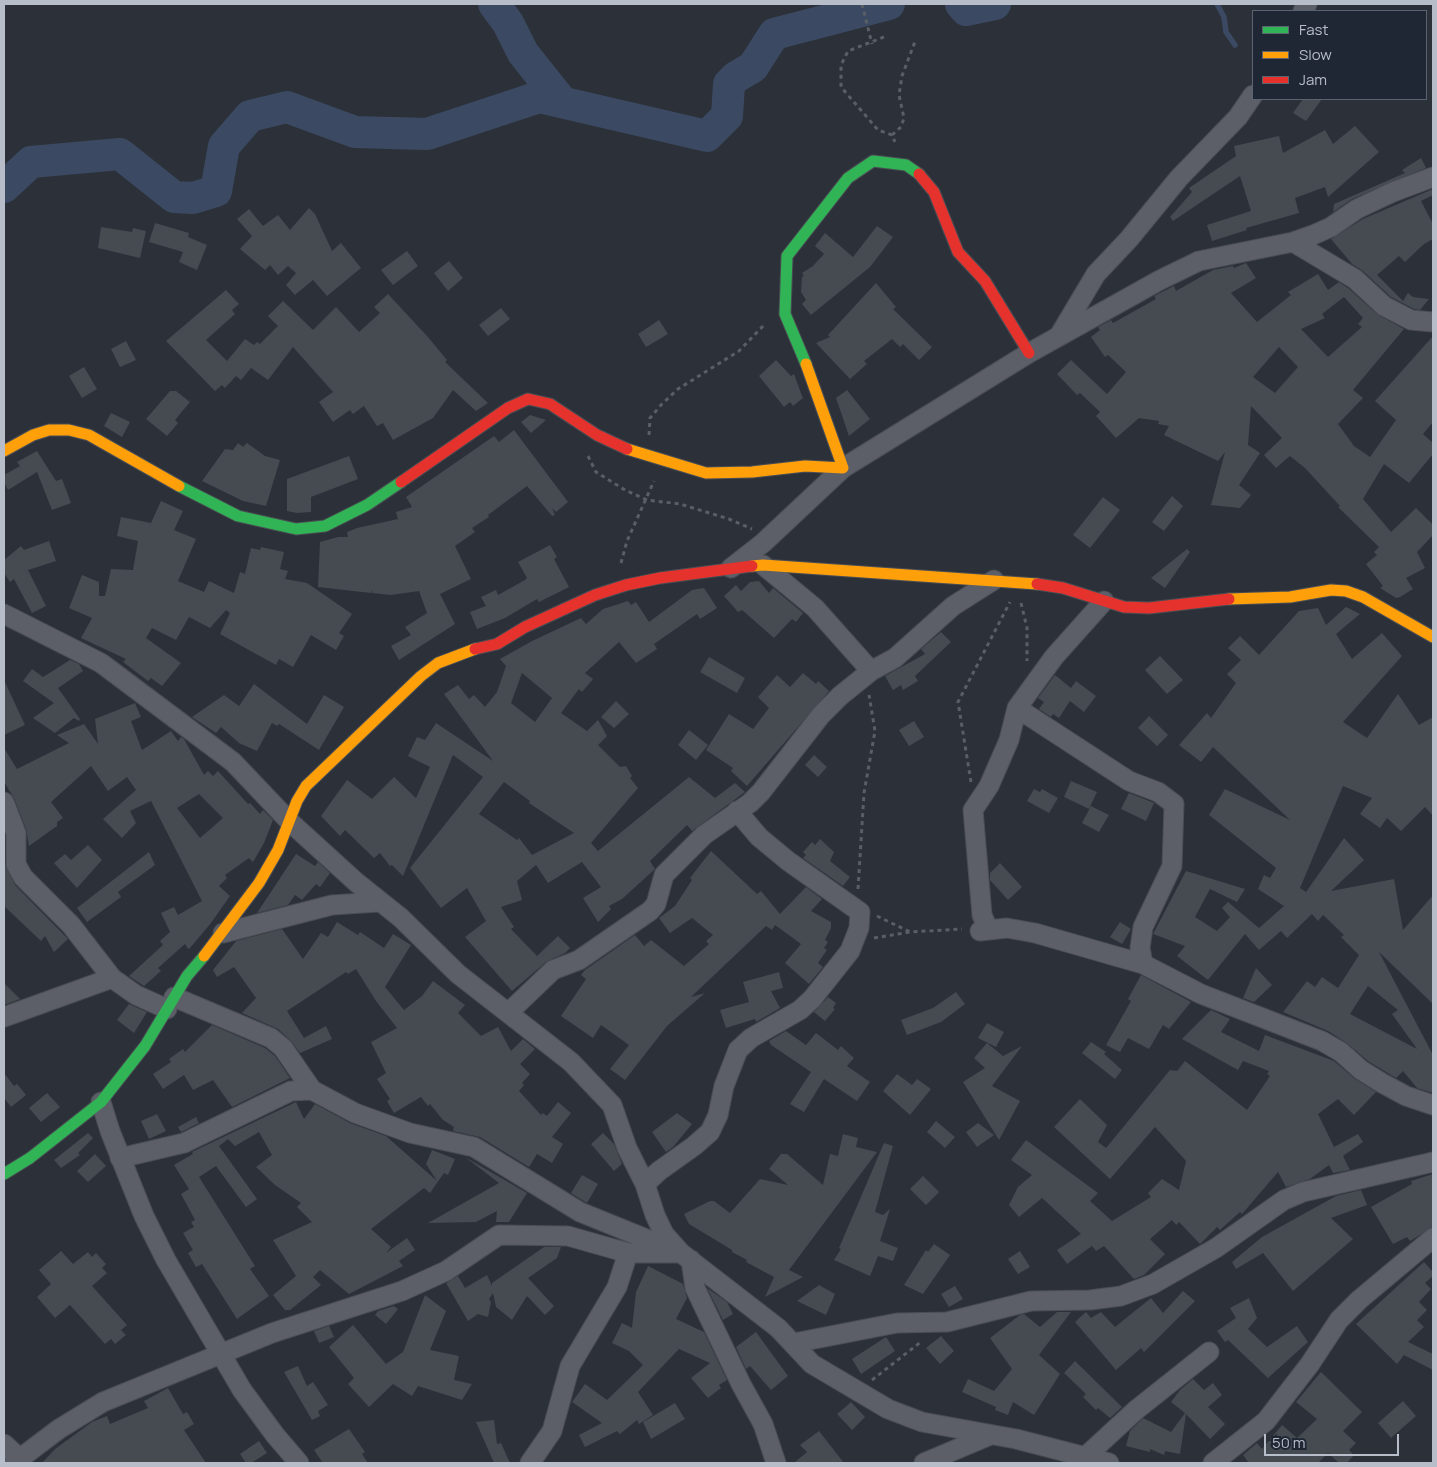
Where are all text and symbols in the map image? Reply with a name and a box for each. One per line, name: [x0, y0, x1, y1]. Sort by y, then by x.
legend: [1252, 10, 1427, 100]
text: Fast: [1299, 19, 1328, 40]
text: Slow: [1299, 44, 1332, 65]
text: Jam: [1299, 69, 1327, 90]
scale bar: [1267, 1424, 1402, 1456]
text: 50 m: [1272, 1432, 1306, 1453]

